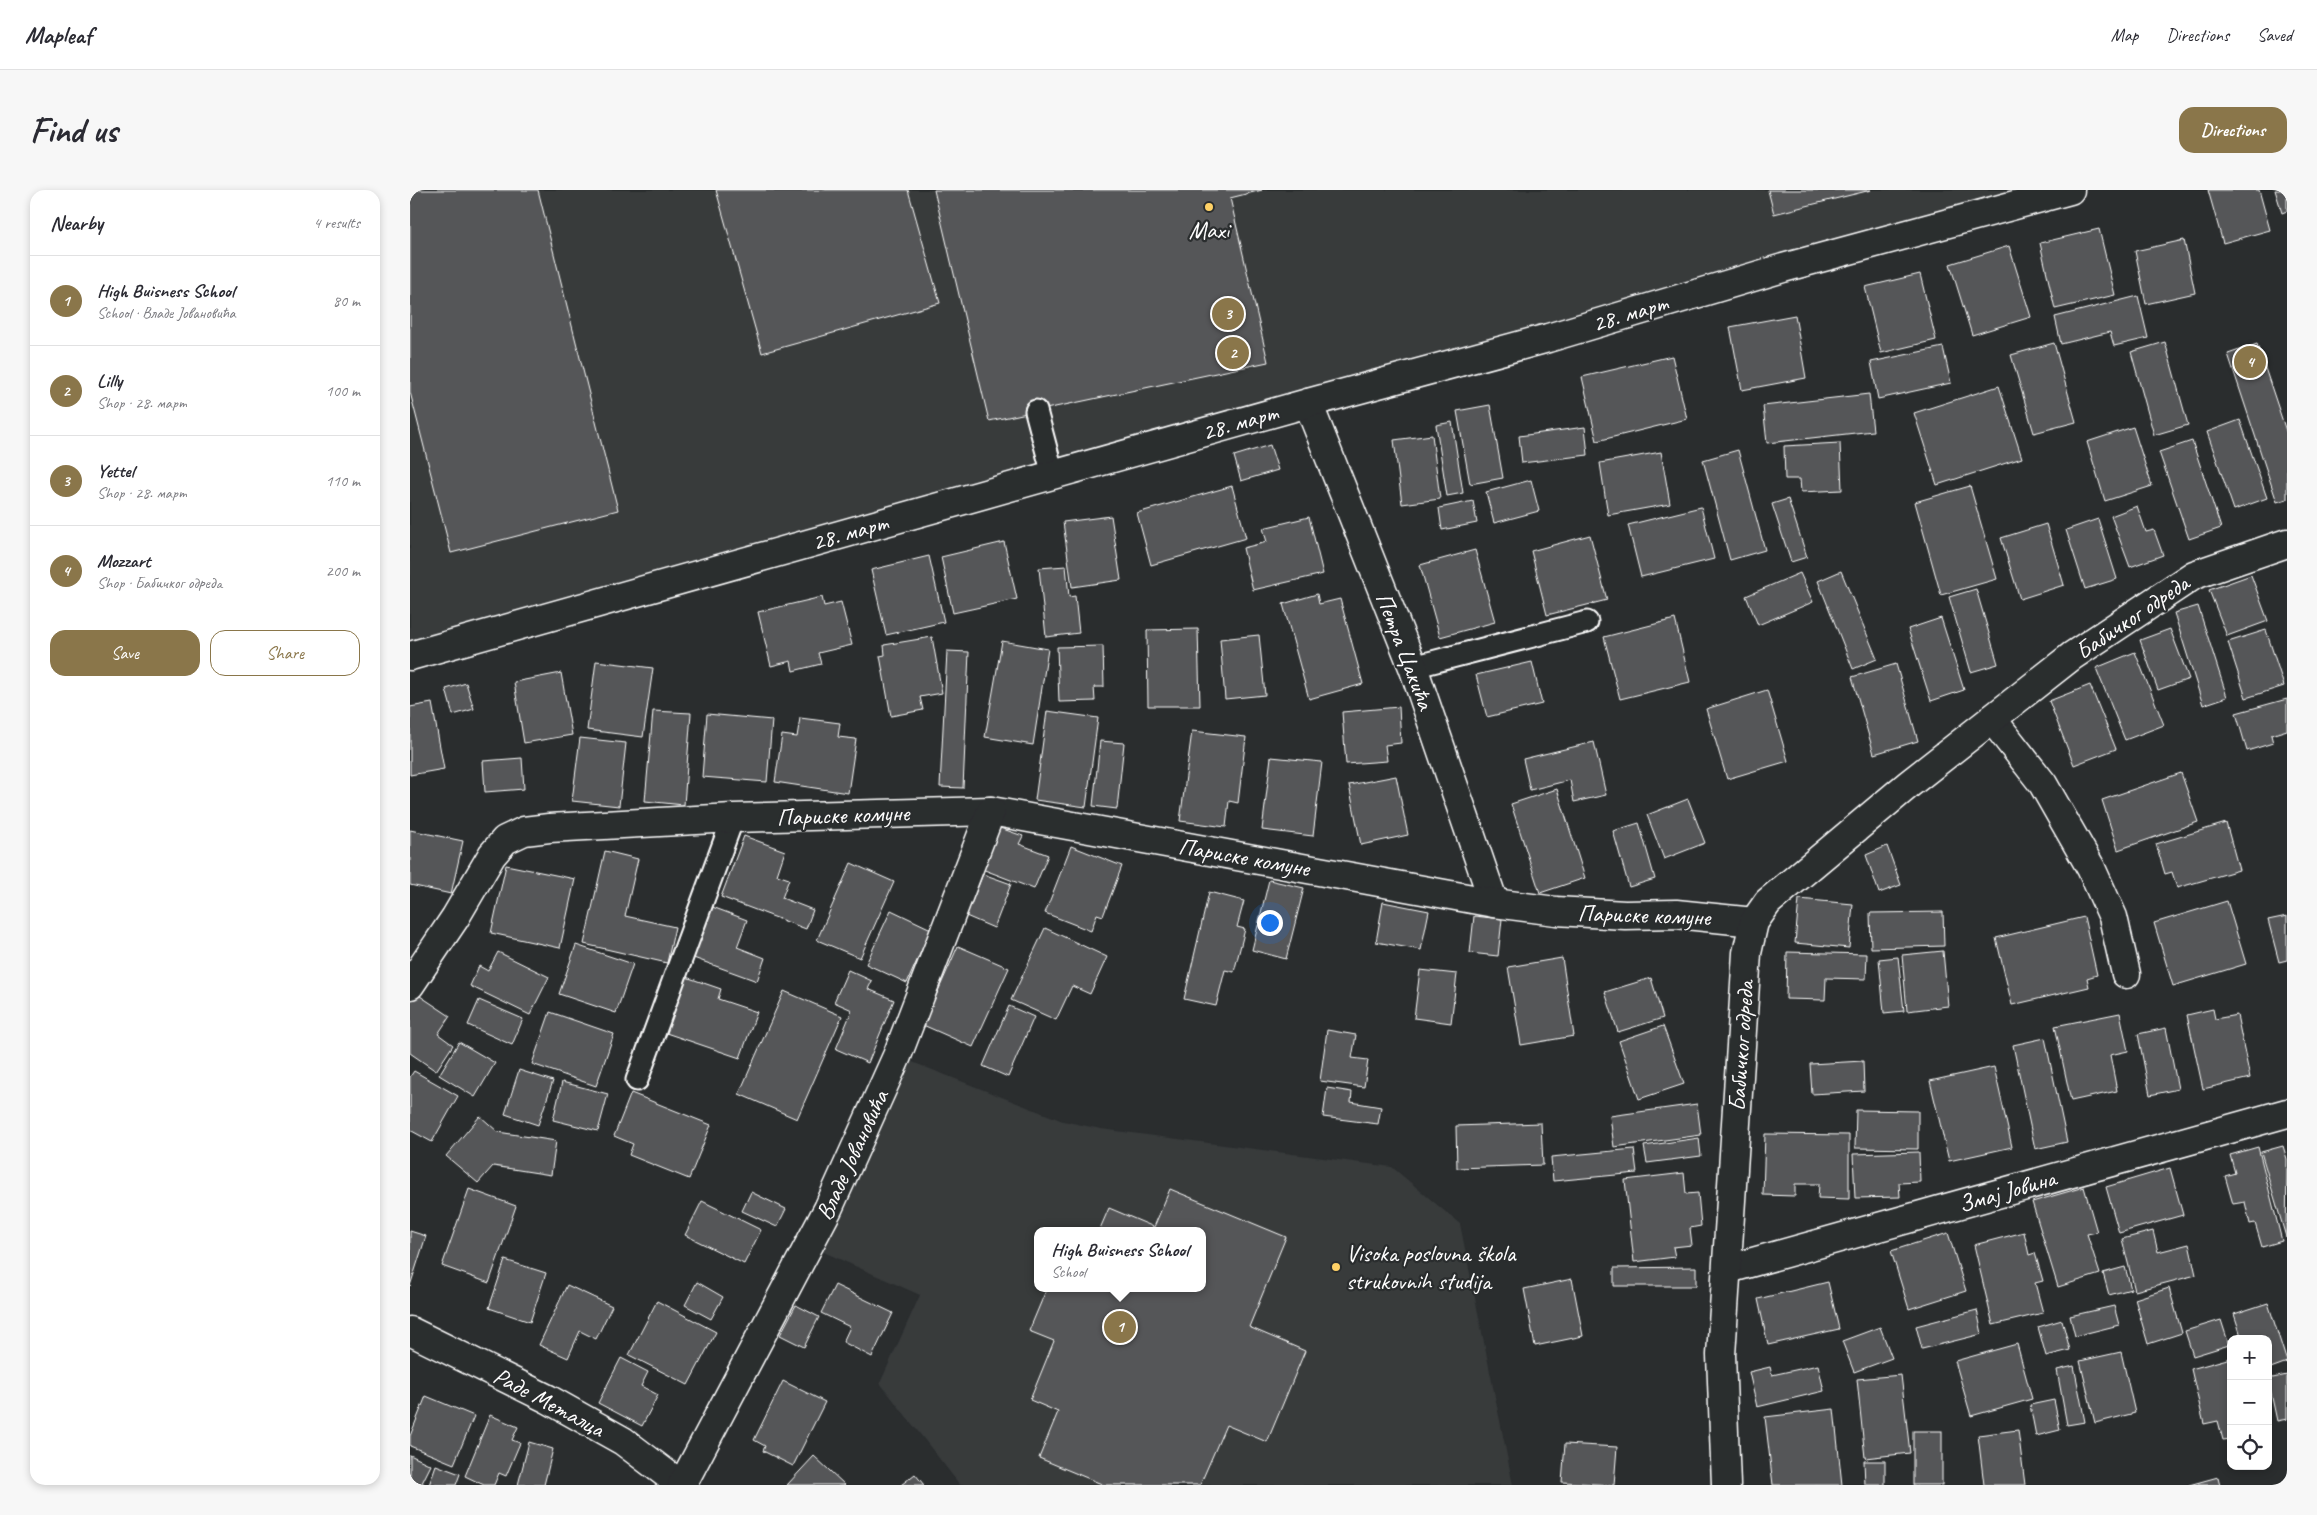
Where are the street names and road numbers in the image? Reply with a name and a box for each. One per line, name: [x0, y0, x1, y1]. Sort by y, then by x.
street label: 28. март: [1588, 287, 1672, 339]
street label: 28. март: [1199, 397, 1282, 447]
street label: 28. март: [809, 507, 892, 557]
street label: Бабичког одреда: [2069, 567, 2196, 666]
street label: Петра Цакића: [1369, 588, 1442, 715]
street label: Париске комуне: [776, 798, 912, 832]
street label: Париске комуне: [1176, 831, 1314, 884]
street label: Париске комуне: [1577, 898, 1713, 932]
street label: Бабичког одреда: [1721, 978, 1761, 1112]
street label: Владе Јовановића: [809, 1084, 896, 1225]
street label: Змај Јовина: [1955, 1162, 2061, 1219]
street label: Раде Металца: [489, 1360, 611, 1444]

